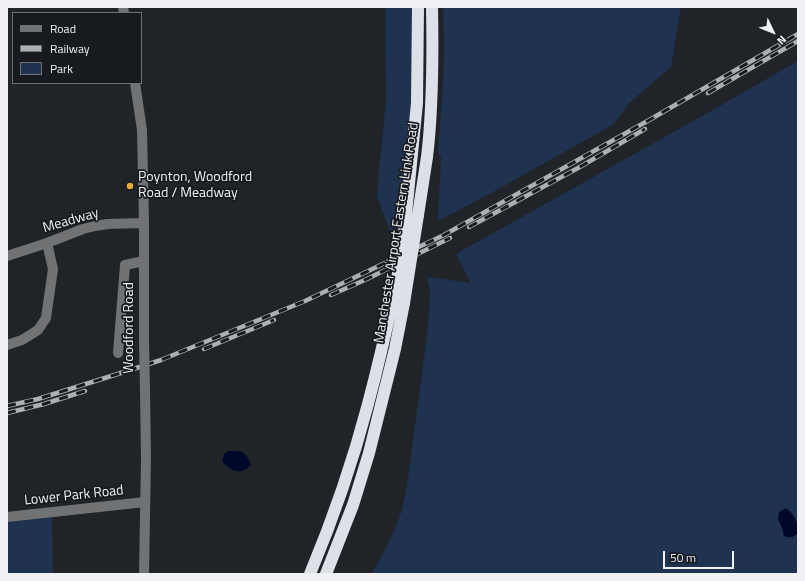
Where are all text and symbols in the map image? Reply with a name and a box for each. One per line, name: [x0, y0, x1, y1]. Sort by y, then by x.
legend: [12, 12, 142, 84]
north arrow: [753, 12, 793, 52]
text: Road: [50, 19, 76, 38]
text: N: [773, 32, 790, 48]
text: Railway: [50, 39, 90, 58]
text: Park: [50, 59, 73, 78]
street label: Manchester Airport Eastern Link Road: [371, 121, 423, 345]
place label: Poynton, Woodford Road / Meadway: [138, 170, 252, 202]
marker: Poynton, Woodford Road / Meadway: [125, 181, 135, 191]
street label: Meadway: [41, 205, 101, 237]
street label: Woodford Road: [122, 282, 138, 374]
street label: Lower Park Road: [24, 482, 124, 510]
scale bar: [665, 543, 736, 569]
text: 50 m: [670, 548, 696, 567]

